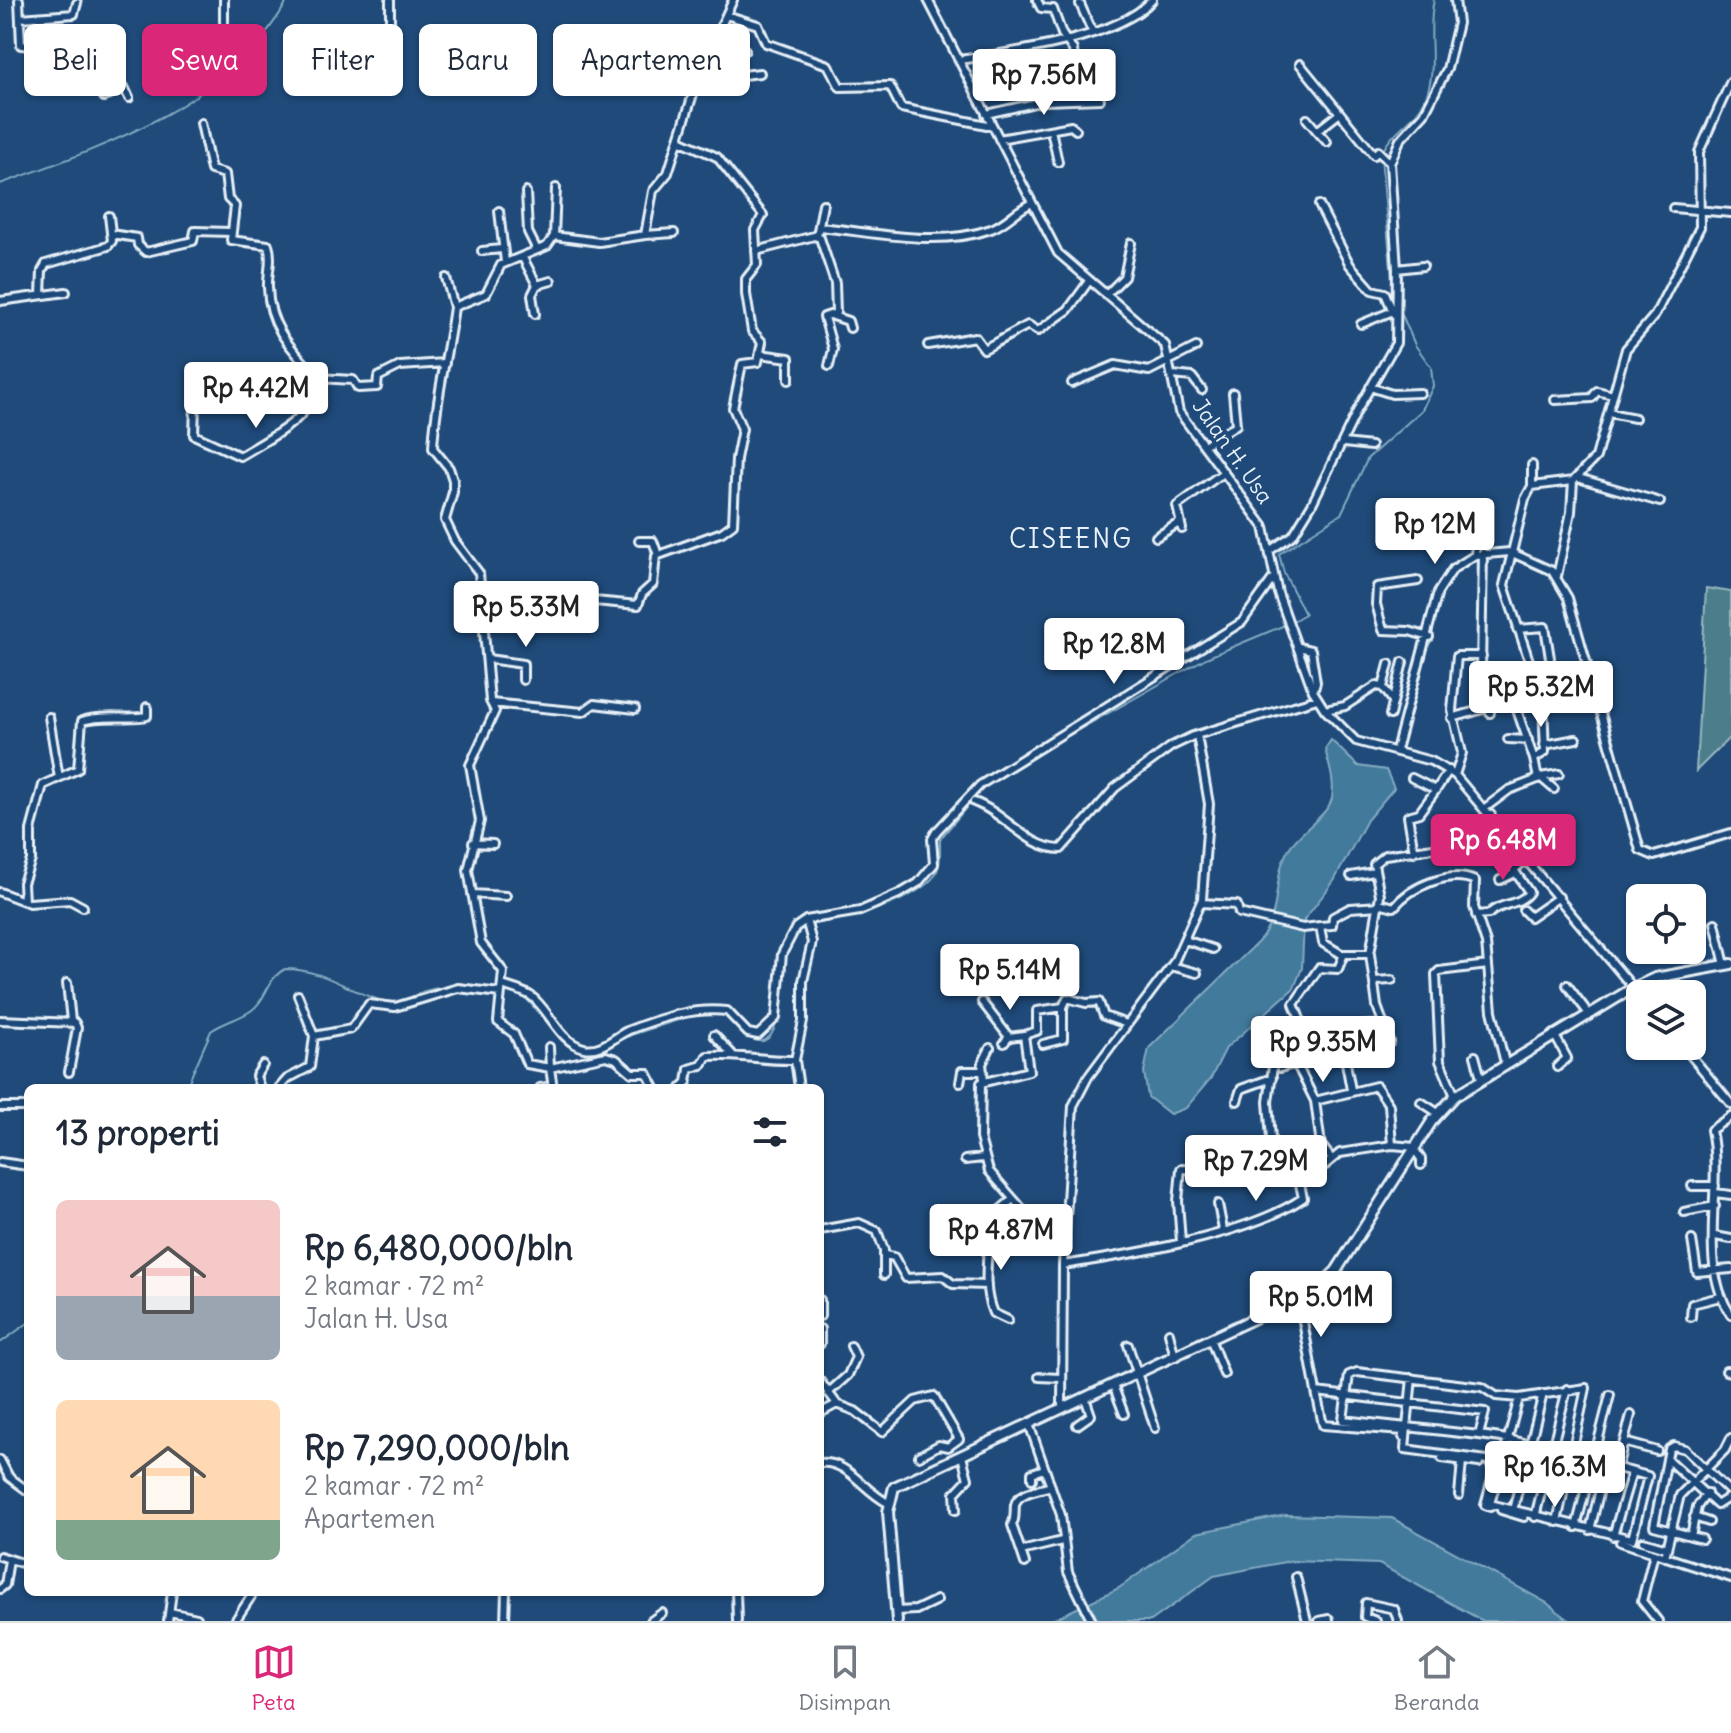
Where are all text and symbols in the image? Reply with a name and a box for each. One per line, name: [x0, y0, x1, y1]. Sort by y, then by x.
chip: Beli: [24, 24, 126, 96]
chip: Sewa: [142, 24, 267, 96]
chip: Filter: [283, 24, 403, 96]
chip: Baru: [419, 24, 537, 96]
chip: Apartemen: [553, 24, 750, 96]
pin: Rp 7.56M: [961, 49, 1127, 117]
text: Rp 7.56M: [991, 58, 1097, 91]
pin: Rp 4.42M: [173, 362, 339, 430]
text: Rp 4.42M: [202, 371, 310, 404]
street label: Jalan H. Usa: [1187, 393, 1279, 509]
pin: Rp 12M: [1370, 498, 1500, 566]
text: Rp 12M: [1393, 507, 1477, 540]
district label: CISEENG: [1009, 522, 1133, 555]
pin: Rp 5.33M: [443, 581, 609, 649]
text: Rp 5.33M: [472, 590, 580, 623]
pin: Rp 12.8M: [1031, 618, 1197, 686]
text: Rp 12.8M: [1062, 627, 1166, 660]
pin: Rp 5.32M: [1458, 661, 1624, 729]
text: Rp 5.32M: [1487, 670, 1595, 703]
pin: Rp 6.48M: [1420, 814, 1586, 882]
text: Rp 6.48M: [1449, 823, 1557, 856]
map controls: [1626, 884, 1706, 1060]
button: locate: [1626, 884, 1706, 964]
pin: Rp 5.14M: [927, 944, 1093, 1012]
text: Rp 5.14M: [958, 953, 1062, 986]
button: layers: [1626, 980, 1706, 1060]
pin: Rp 9.35M: [1240, 1016, 1406, 1084]
text: Rp 9.35M: [1269, 1025, 1377, 1058]
icon: filters: [748, 1110, 792, 1154]
text: 13 properti: [56, 1111, 220, 1154]
pin: Rp 7.29M: [1173, 1135, 1339, 1203]
text: Rp 7.29M: [1203, 1144, 1309, 1177]
pin: Rp 4.87M: [918, 1204, 1084, 1272]
text: Rp 4.87M: [948, 1213, 1054, 1246]
text: Rp 6,480,000/bln: [304, 1226, 573, 1269]
icon: home: [120, 1232, 216, 1328]
text: 2 kamar · 72 m²: [304, 1269, 484, 1302]
pin: Rp 5.01M: [1238, 1271, 1404, 1339]
text: Rp 5.01M: [1268, 1280, 1374, 1313]
text: Jalan H. Usa: [304, 1302, 448, 1335]
text: Rp 7,290,000/bln: [304, 1426, 570, 1469]
icon: home: [120, 1432, 216, 1528]
pin: Rp 16.3M: [1472, 1441, 1638, 1509]
text: Rp 16.3M: [1503, 1450, 1607, 1483]
text: 2 kamar · 72 m²: [304, 1469, 484, 1502]
text: Apartemen: [304, 1502, 435, 1535]
tab: Peta: [251, 1640, 296, 1716]
tab: Disimpan: [798, 1640, 891, 1716]
tab: Beranda: [1394, 1640, 1480, 1716]

